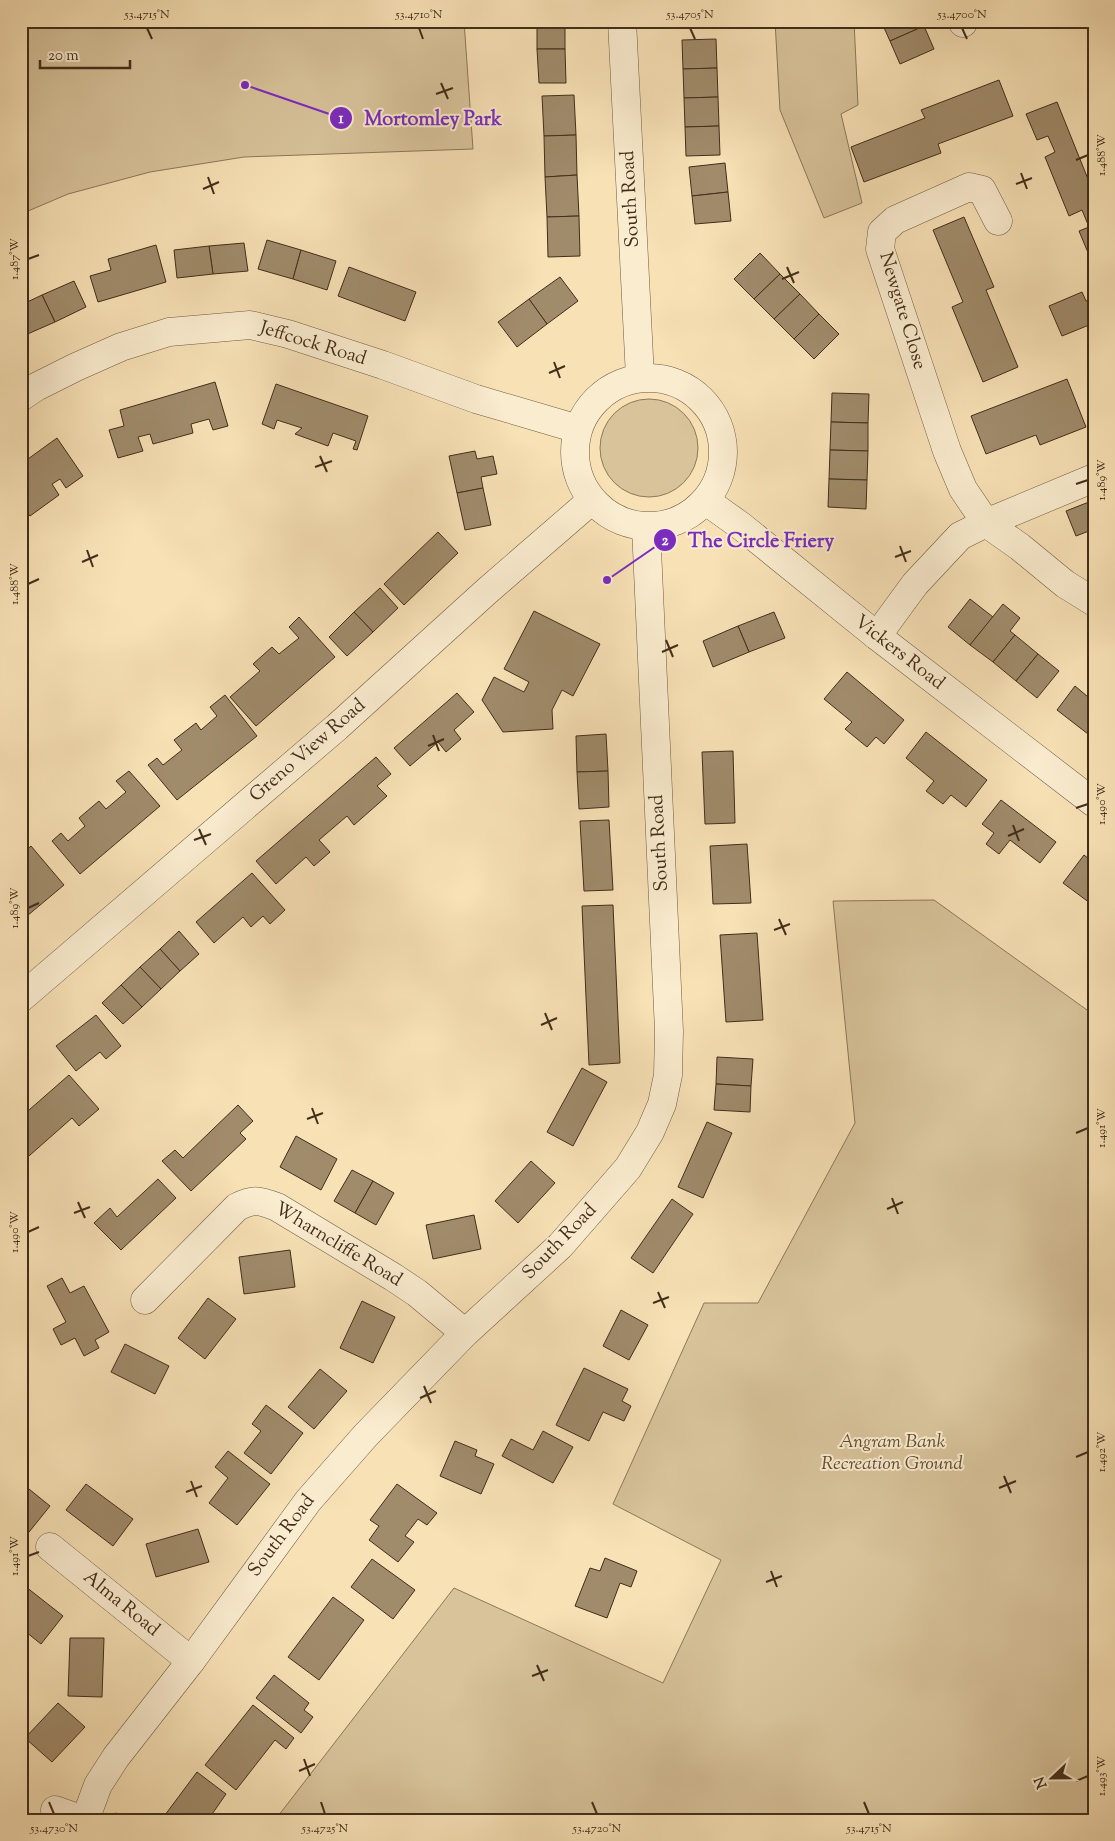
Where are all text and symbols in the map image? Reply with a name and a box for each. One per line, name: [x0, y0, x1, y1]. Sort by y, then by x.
text: 53.4715°N: [124, 6, 170, 24]
text: 53.4710°N: [395, 6, 443, 24]
text: 53.4705°N: [666, 6, 714, 24]
text: 53.4700°N: [937, 6, 987, 24]
scale bar: [40, 38, 130, 70]
text: 20 m: [48, 46, 79, 67]
callout: Mortomley Park: [329, 100, 512, 135]
text: Mortomley Park: [364, 106, 502, 135]
text: 1: [338, 109, 344, 130]
text: 1.488°W: [1093, 134, 1111, 176]
street label: South Road: [615, 150, 647, 248]
text: 1.487°W: [6, 238, 24, 280]
street label: Newgate Close: [871, 249, 933, 373]
street label: Jeffcock Road: [255, 315, 370, 373]
text: 1.489°W: [1093, 459, 1111, 501]
callout: The Circle Friery: [652, 522, 844, 557]
text: The Circle Friery: [688, 528, 834, 557]
text: 2: [661, 531, 669, 552]
text: 1.488°W: [6, 563, 24, 605]
street label: Vickers Road: [848, 609, 950, 697]
street label: Greno View Road: [244, 693, 372, 809]
text: 1.490°W: [1093, 783, 1111, 825]
street label: South Road: [644, 794, 676, 892]
text: 1.489°W: [6, 887, 24, 929]
text: 1.491°W: [1093, 1108, 1111, 1148]
street label: Wharncliffe Road: [269, 1196, 407, 1294]
street label: South Road: [517, 1198, 604, 1286]
text: 1.490°W: [6, 1211, 24, 1253]
park label: Angram Bank Recreation Ground: [821, 1429, 963, 1478]
text: 1.492°W: [1093, 1431, 1111, 1472]
street label: South Road: [242, 1489, 322, 1583]
text: 1.491°W: [6, 1536, 24, 1576]
street label: Alma Road: [77, 1565, 165, 1644]
north arrow: [1028, 1754, 1078, 1804]
text: 1.493°W: [1093, 1755, 1111, 1796]
text: N: [1030, 1773, 1053, 1791]
text: 53.4730°N: [29, 1820, 78, 1838]
text: 53.4725°N: [301, 1820, 349, 1838]
text: 53.4720°N: [572, 1820, 622, 1838]
text: 53.4715°N: [846, 1820, 892, 1838]

